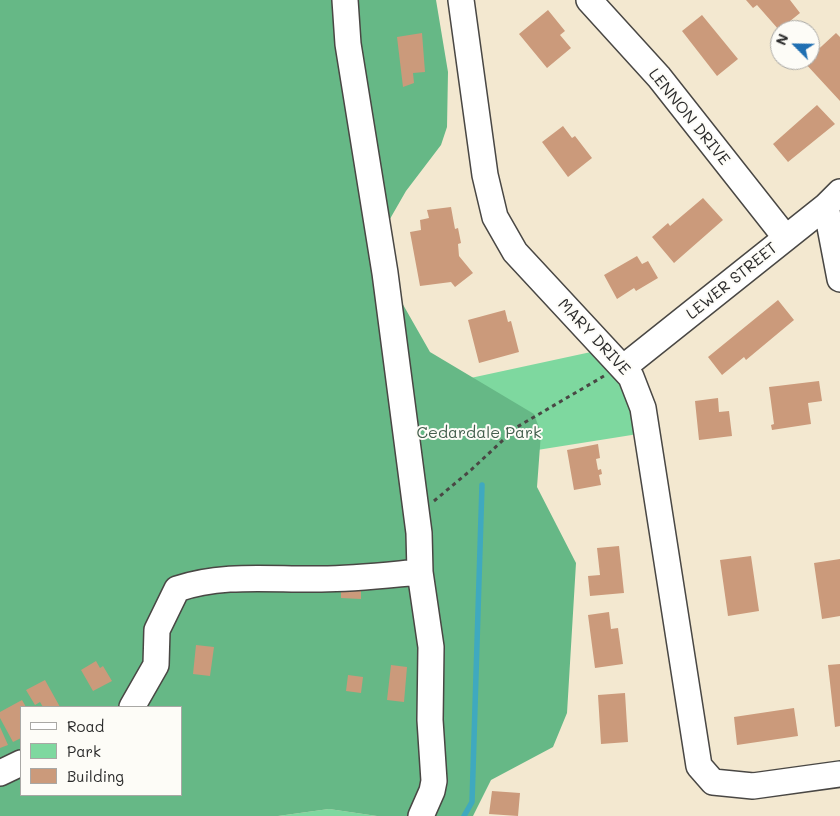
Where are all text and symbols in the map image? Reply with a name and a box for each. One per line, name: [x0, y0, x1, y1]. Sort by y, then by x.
north arrow: [770, 20, 820, 70]
text: N: [771, 31, 792, 48]
street label: LENNON DRIVE: [644, 65, 734, 169]
street label: LEWER STREET: [683, 238, 781, 324]
street label: MARY DRIVE: [554, 295, 634, 379]
park label: Cedardale Park: [417, 423, 541, 443]
legend: [20, 706, 182, 796]
text: Road: [67, 716, 104, 736]
text: Park: [67, 741, 101, 761]
text: Building: [67, 766, 124, 786]

